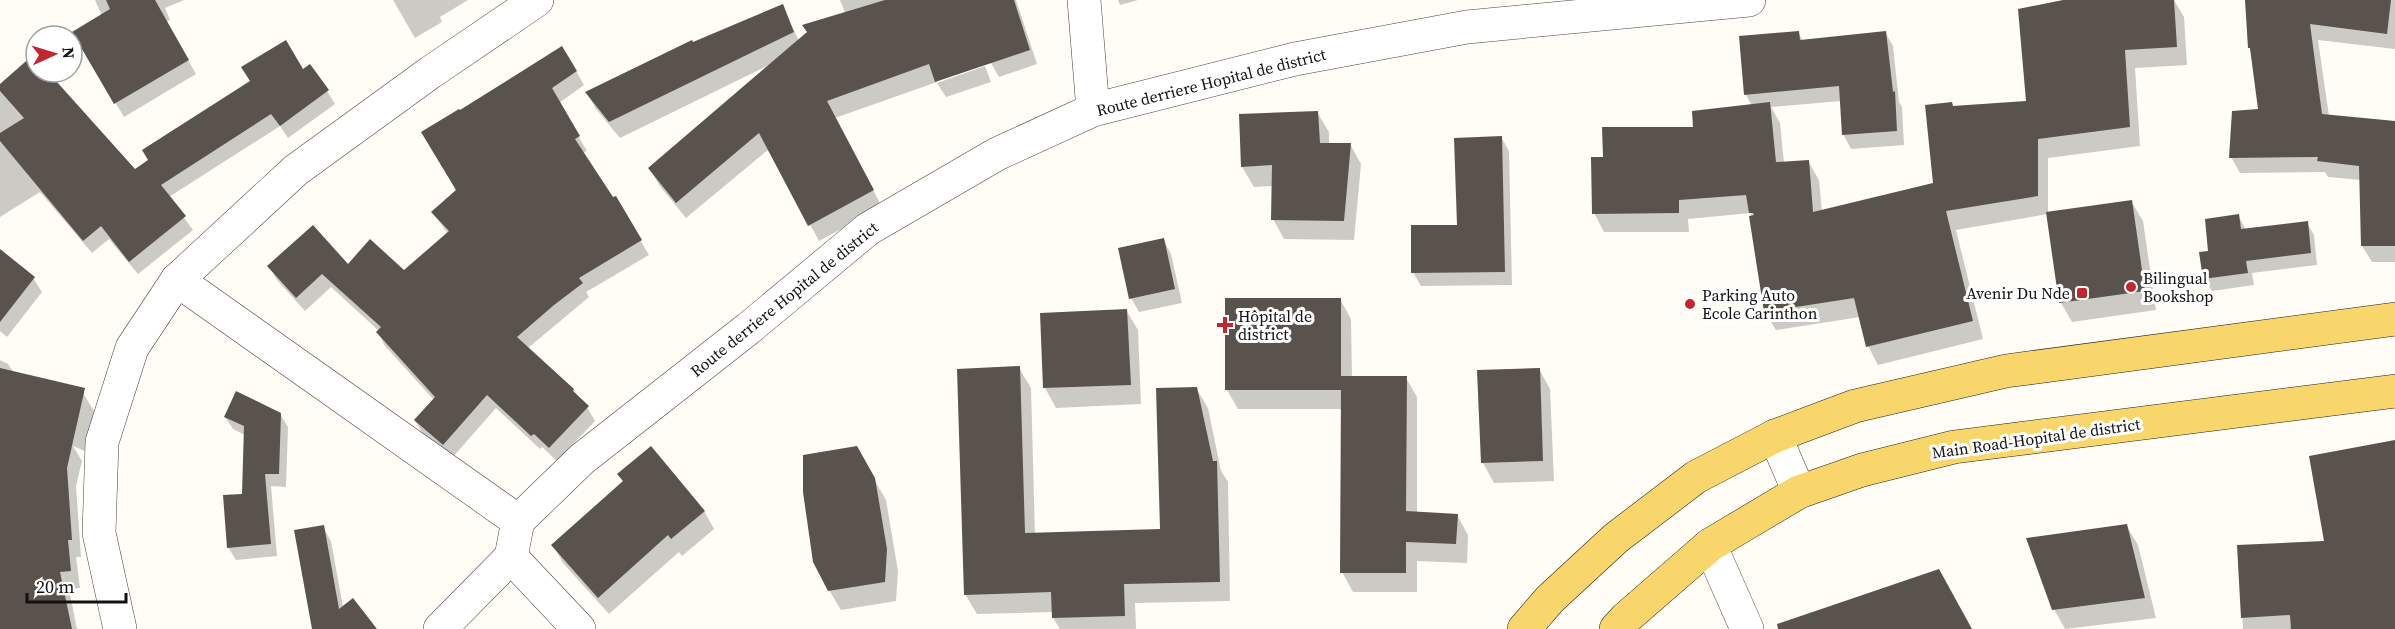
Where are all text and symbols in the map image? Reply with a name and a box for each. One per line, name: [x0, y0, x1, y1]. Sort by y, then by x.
north arrow: [24, 24, 84, 84]
street label: Route derriere Hopital de district: [1094, 43, 1329, 121]
text: N: [58, 46, 80, 60]
street label: Route derriere Hopital de district: [685, 216, 883, 382]
place label: Bilingual Bookshop: [2143, 267, 2213, 307]
marker: Bilingual Bookshop: [2124, 280, 2138, 294]
place label: Avenir Du Nde: [1966, 282, 2070, 304]
place label: Parking Auto Ecole Carinthon: [1702, 284, 1818, 324]
marker: Avenir Du Nde: [2075, 286, 2089, 300]
marker: Parking Auto Ecole Carinthon: [1683, 297, 1697, 311]
place label: Hôpital de district: [1238, 305, 1312, 345]
marker: Hôpital de district: [1216, 316, 1234, 334]
street label: Main Road-Hopital de district: [1930, 412, 2142, 464]
scale bar: [27, 566, 126, 604]
text: 20 m: [36, 574, 74, 599]

